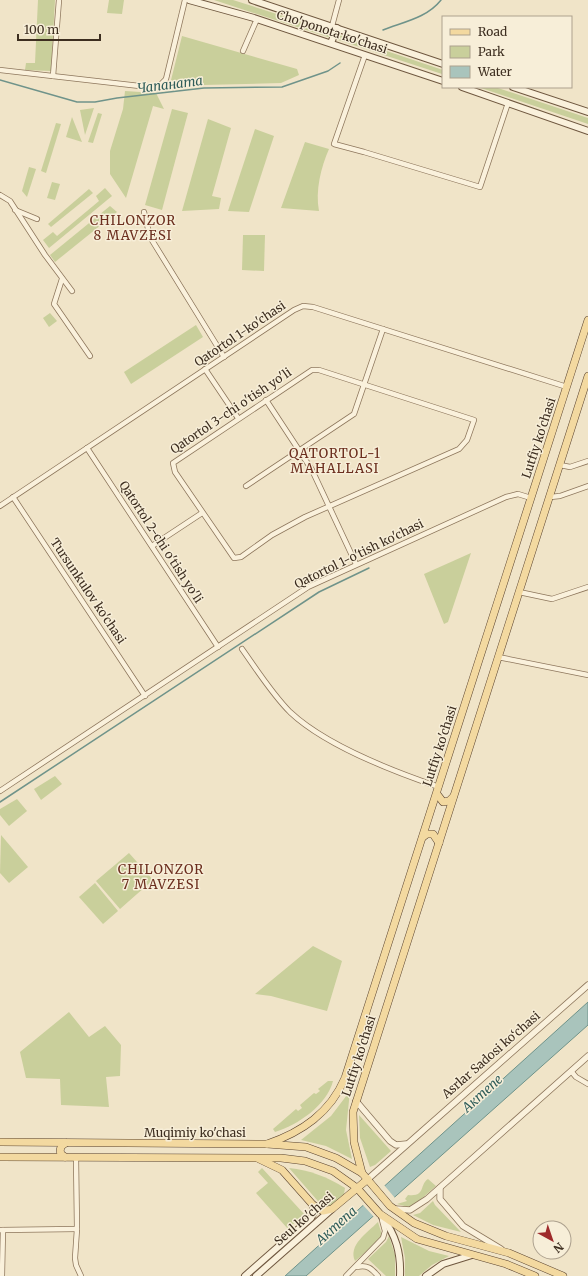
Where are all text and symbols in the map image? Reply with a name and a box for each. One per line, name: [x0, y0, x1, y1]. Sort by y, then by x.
street label: Cho'ponota ko'chasi: [275, 7, 390, 57]
scale bar: [18, 16, 100, 42]
legend: [442, 16, 572, 88]
text: 100 m: [24, 22, 59, 37]
text: Road: [478, 24, 507, 39]
text: Park: [478, 44, 505, 59]
text: Water: [477, 64, 513, 79]
water label: Чапаната: [136, 72, 204, 97]
district label: CHILONZOR 8 MAVZESI: [90, 212, 176, 244]
street label: Qatortol 1-ko'chasi: [191, 298, 288, 370]
street label: Qatortol 3-chi o'tish yo'li: [167, 364, 294, 457]
street label: Lutfiy ko'chasi: [518, 395, 559, 480]
district label: QATORTOL-1 MAHALLASI: [289, 445, 381, 477]
street label: Qatortol 2-chi o'tish yo'li: [116, 478, 207, 606]
street label: Qatortol 1-o'tish ko'chasi: [292, 516, 426, 591]
street label: Tursunkulov ko'chasi: [48, 535, 129, 646]
street label: Lutfiy ko'chasi: [419, 703, 460, 788]
district label: CHILONZOR 7 MAVZESI: [118, 861, 204, 893]
street label: Asrlar Sadosi ko‘chasi: [438, 1008, 543, 1102]
street label: Lutfiy ko'chasi: [338, 1013, 379, 1098]
water label: Актепе: [458, 1071, 506, 1117]
street label: Muqimiy ko'chasi: [144, 1125, 246, 1140]
street label: Seul ko'chasi: [271, 1189, 337, 1249]
water label: Актепа: [312, 1203, 360, 1249]
north arrow: [532, 1220, 572, 1260]
text: N: [550, 1240, 566, 1256]

